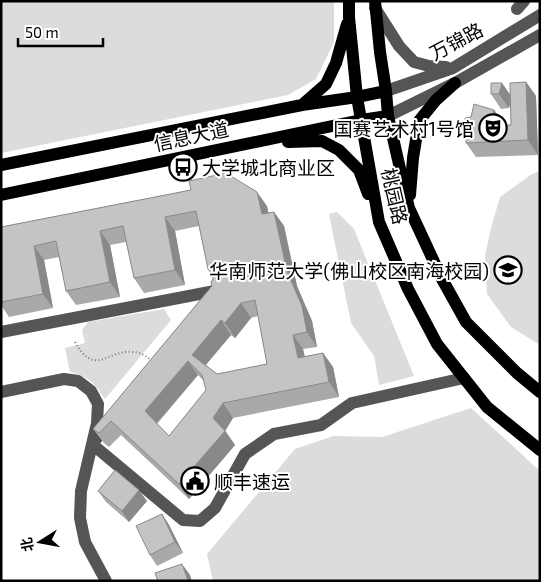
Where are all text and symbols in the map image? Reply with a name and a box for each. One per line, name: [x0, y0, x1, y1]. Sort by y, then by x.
scale bar: [18, 15, 102, 47]
street label: 万锦路: [425, 17, 487, 65]
text: 50 m: [25, 23, 59, 41]
theatre icon: 国赛艺术村1号馆: [478, 113, 508, 143]
street label: 信息大道: [151, 117, 231, 155]
place label: 国赛艺术村1号馆: [333, 117, 474, 140]
bus stop icon: 大学城北商业区: [168, 152, 198, 182]
place label: 大学城北商业区: [202, 156, 335, 179]
street label: 桃园路: [377, 166, 413, 226]
school or university icon: 华南师范大学(佛山校区南海校园): [493, 255, 523, 285]
place label: 华南师范大学(佛山校区南海校园): [209, 259, 489, 282]
public building icon: 顺丰速运: [180, 466, 210, 496]
place label: 顺丰速运: [214, 470, 290, 493]
north arrow: [15, 517, 65, 567]
text: 北: [17, 536, 36, 553]

